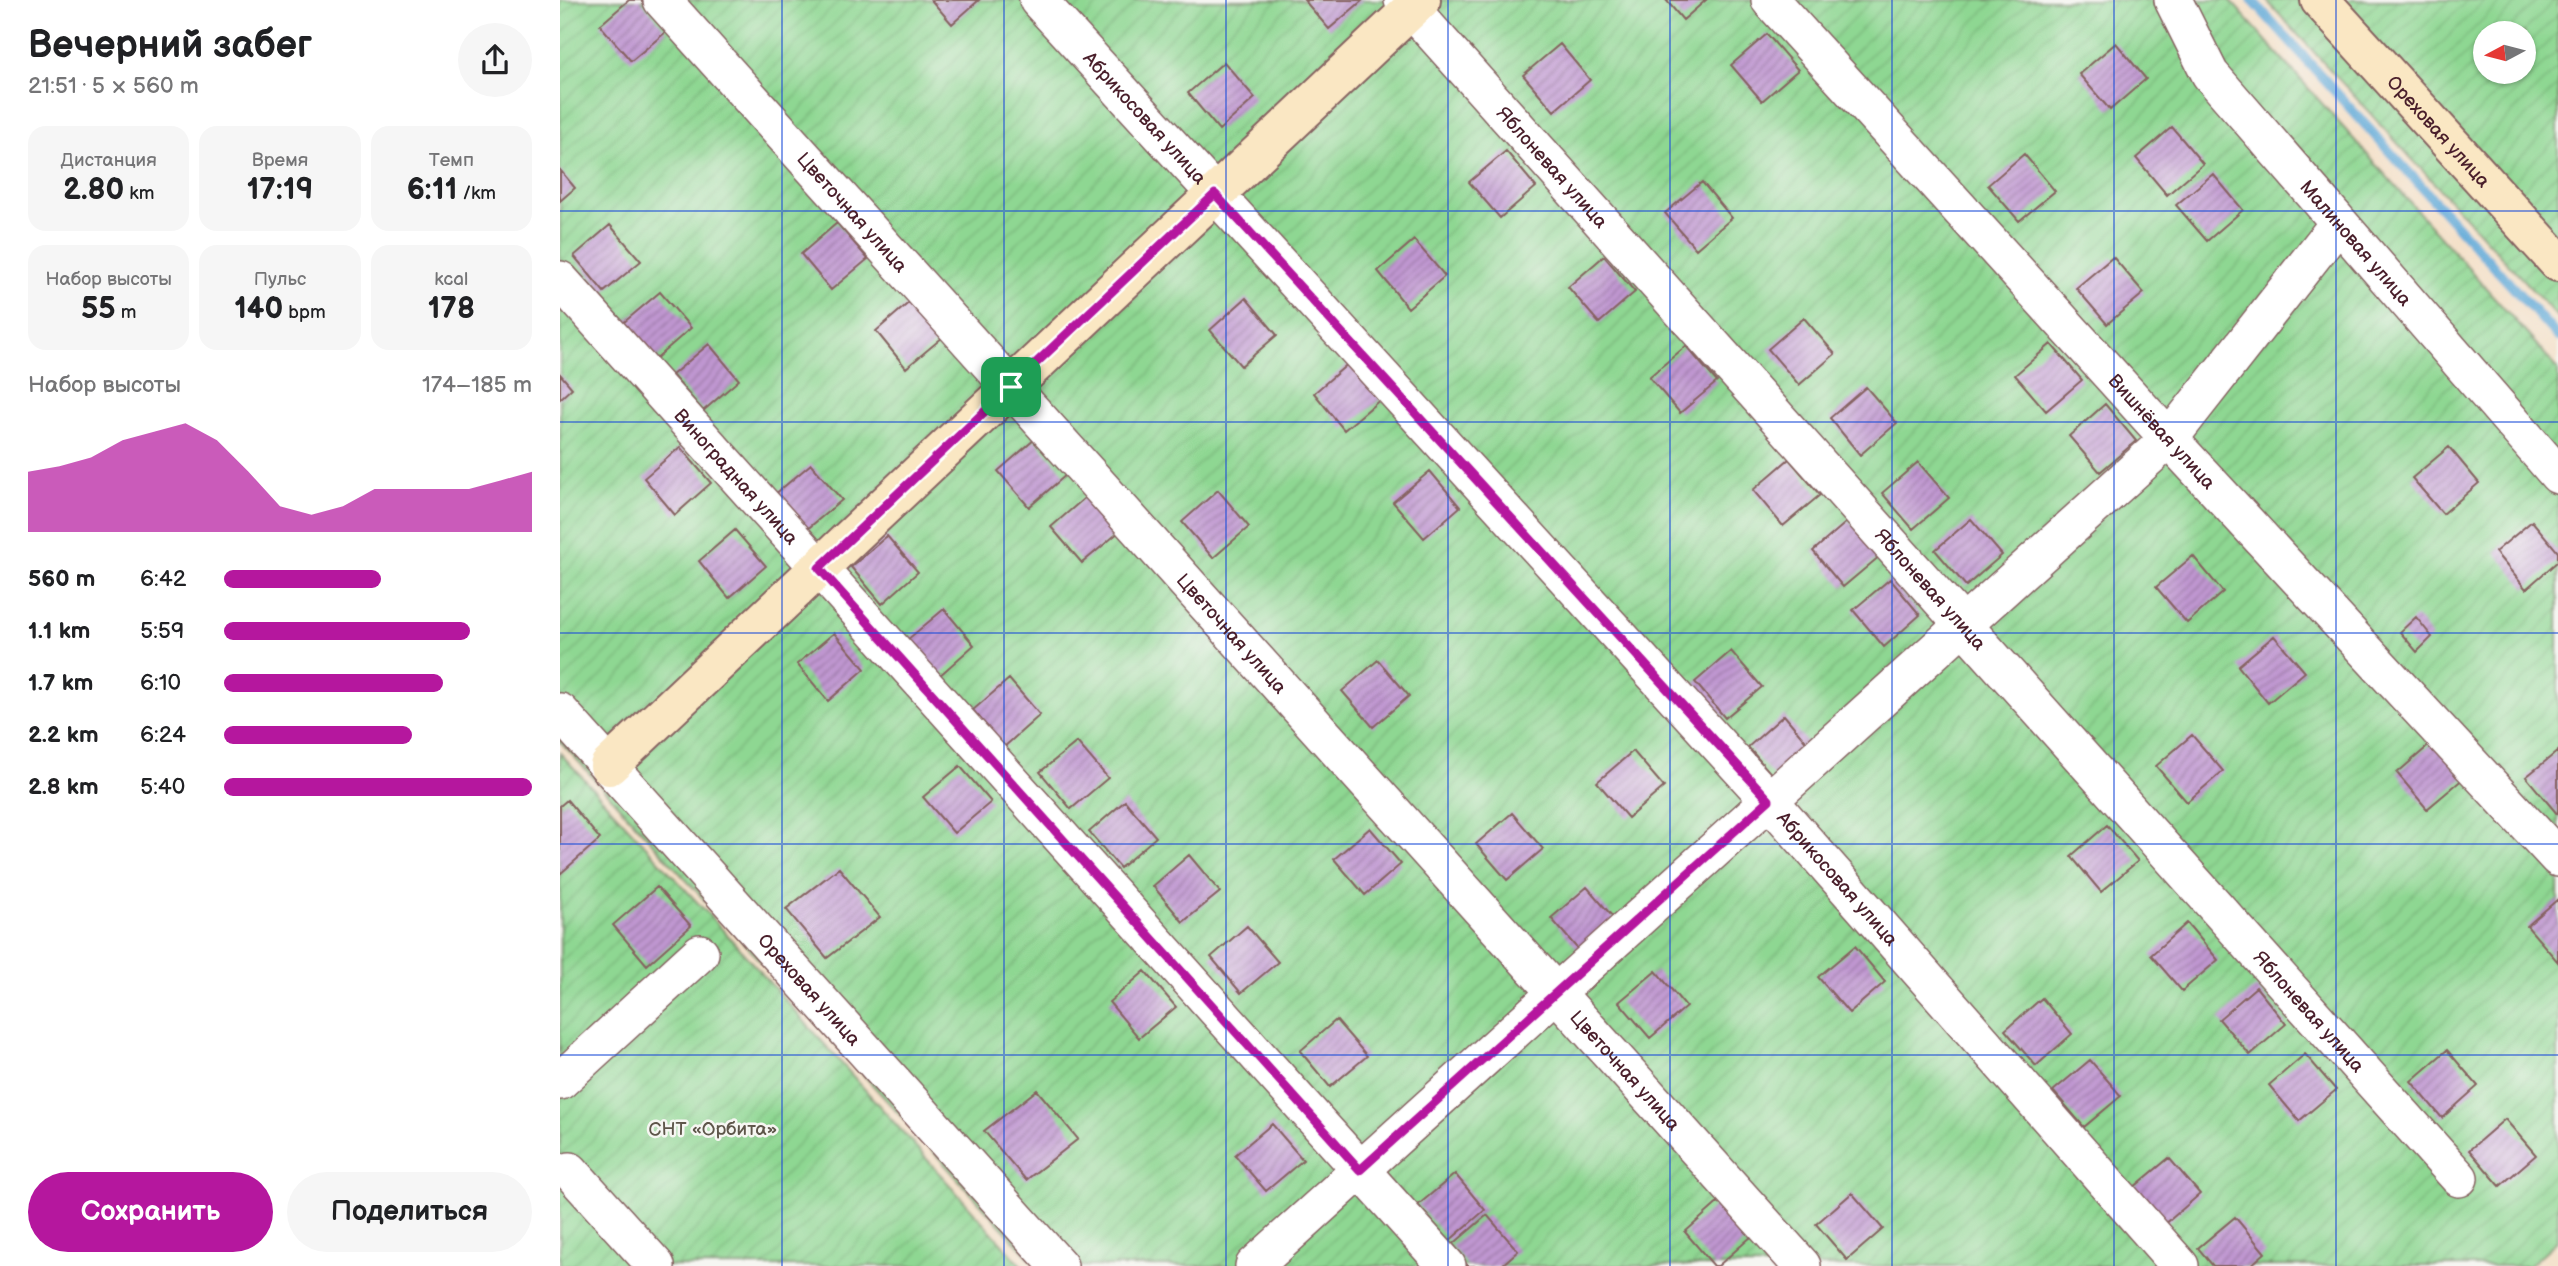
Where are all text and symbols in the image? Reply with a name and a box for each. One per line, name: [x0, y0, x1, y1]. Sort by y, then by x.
north arrow: [2473, 21, 2536, 84]
map controls: [2473, 21, 2536, 84]
text: Вечерний забег: [28, 23, 312, 68]
button: share: [458, 23, 532, 97]
street label: Абрикосовая улица: [1077, 47, 1211, 190]
street label: Ореховая улица: [2381, 71, 2494, 193]
text: 21:51 · 5 × 560 m: [28, 72, 199, 100]
street label: Яблоневая улица: [1491, 102, 1612, 233]
street label: Цветочная улица: [792, 148, 912, 278]
text: Дистанция: [61, 149, 157, 172]
text: Время: [252, 149, 308, 172]
text: Темп: [429, 149, 474, 172]
text: 2.80: [63, 172, 124, 208]
text: 17:19: [247, 172, 313, 208]
text: 6:11: [407, 172, 457, 208]
street label: Малиновая улица: [2295, 176, 2416, 311]
text: km: [124, 182, 154, 205]
text: /km: [457, 182, 496, 205]
text: Набор высоты: [45, 268, 172, 291]
text: Пульс: [254, 268, 306, 291]
text: kcal: [434, 268, 468, 291]
text: 55: [81, 291, 116, 327]
text: 140: [234, 291, 283, 327]
text: 178: [428, 291, 475, 327]
text: m: [116, 301, 136, 324]
text: bpm: [283, 301, 326, 324]
pin: [981, 357, 1041, 417]
icon: arrive: [992, 368, 1030, 406]
street label: Вишнёвая улица: [2103, 370, 2220, 495]
text: Набор высоты: [28, 371, 181, 399]
text: 174–185 m: [422, 371, 532, 399]
street label: Виноградная улица: [669, 405, 802, 550]
street label: Яблоневая улица: [1869, 524, 1990, 655]
text: 560 m: [28, 565, 95, 593]
text: 6:42: [140, 565, 186, 593]
street label: Цветочная улица: [1171, 569, 1291, 699]
text: 1.1 km: [28, 617, 90, 645]
text: 5:59: [140, 617, 184, 645]
text: 1.7 km: [28, 669, 93, 697]
text: 6:10: [140, 669, 181, 697]
text: 2.2 km: [28, 721, 99, 749]
text: 6:24: [140, 721, 186, 749]
text: 2.8 km: [28, 773, 99, 801]
text: 5:40: [140, 773, 185, 801]
street label: Абрикосовая улица: [1771, 806, 1902, 951]
street label: Ореховая улица: [752, 929, 865, 1051]
street label: Яблоневая улица: [2248, 947, 2369, 1078]
street label: Цветочная улица: [1565, 1006, 1684, 1136]
park label: СНТ «Орбита»: [649, 1118, 777, 1141]
button: Сохранить: [28, 1172, 273, 1252]
button: Поделиться: [287, 1172, 532, 1252]

